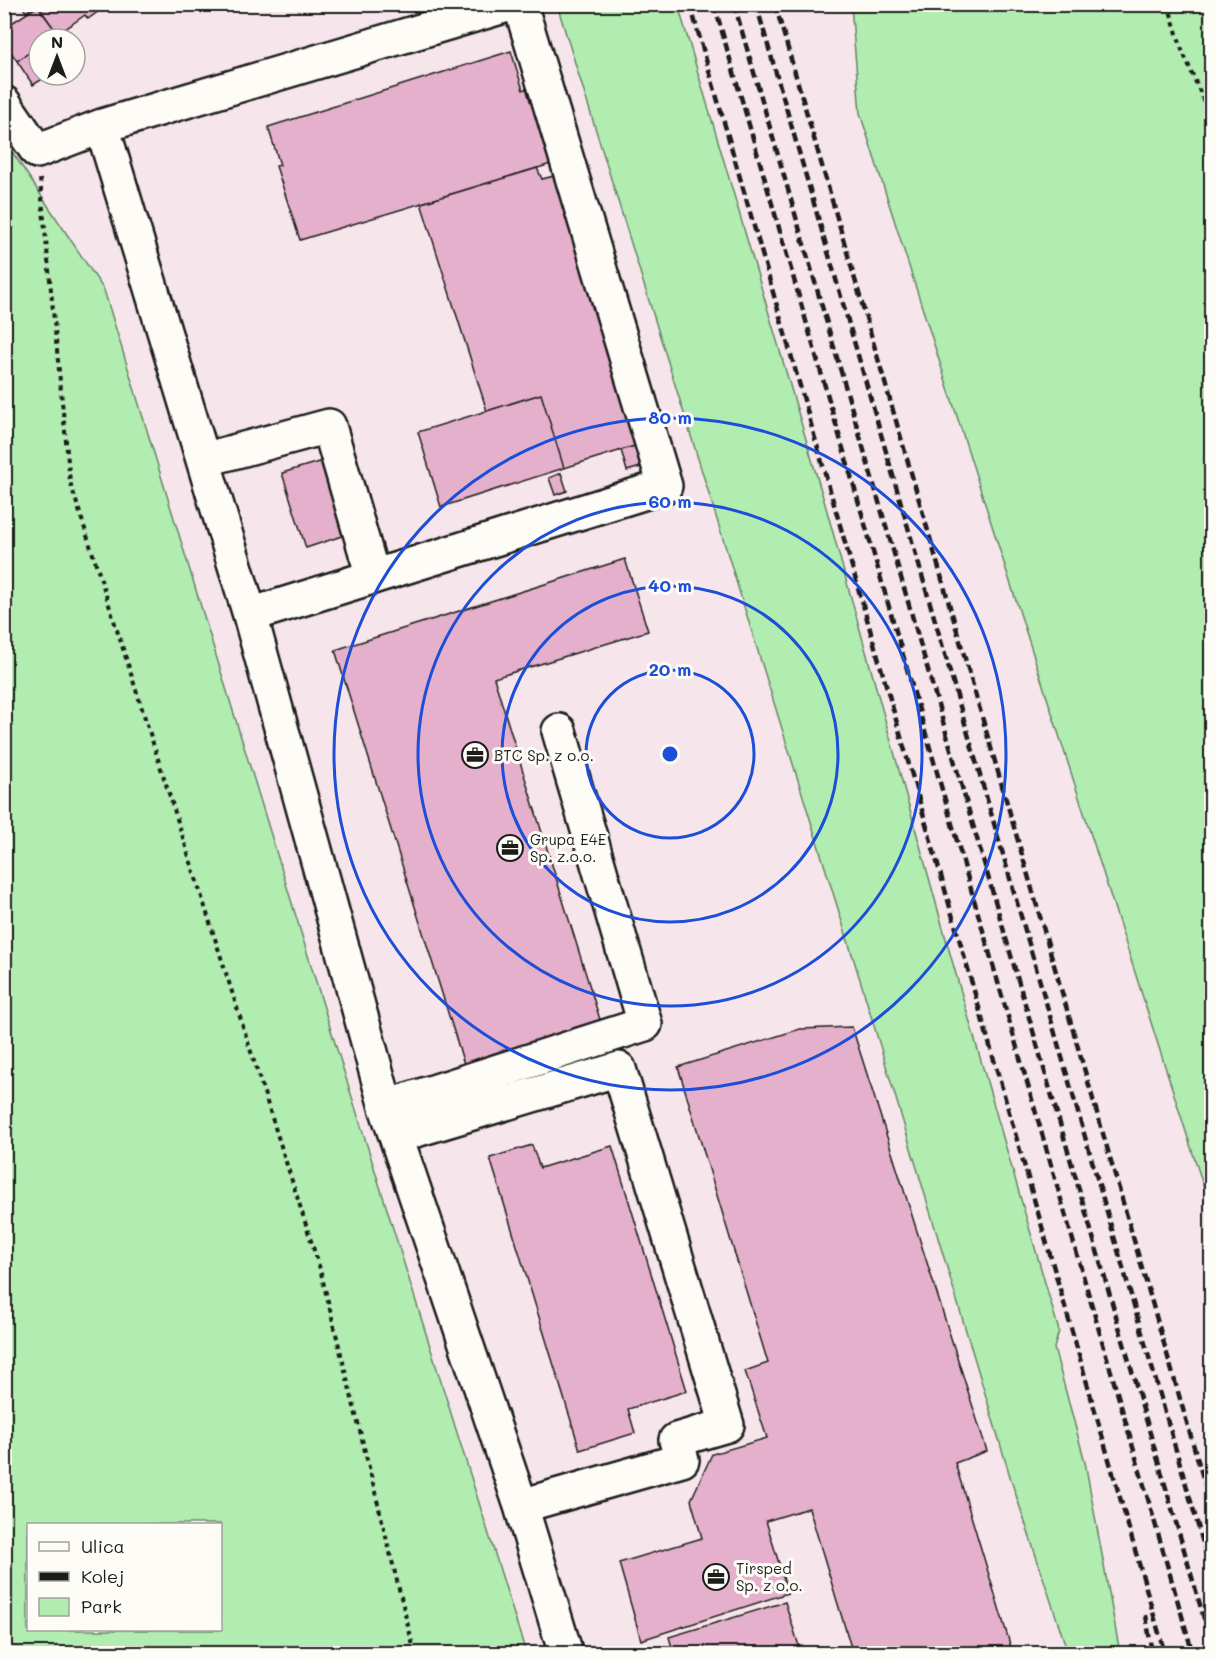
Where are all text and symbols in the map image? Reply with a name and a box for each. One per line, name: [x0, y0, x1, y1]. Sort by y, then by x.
north arrow: [27, 27, 87, 87]
text: N: [51, 31, 63, 52]
text: 80 m: [648, 405, 692, 429]
text: 60 m: [648, 489, 692, 513]
text: 40 m: [648, 573, 692, 597]
text: 20 m: [649, 657, 691, 681]
office icon: BTC Sp. z o.o.: [460, 740, 490, 770]
centre of rings: [660, 744, 680, 764]
place label: BTC Sp. z o.o.: [494, 745, 594, 765]
place label: Grupa E4E Sp. z.o.o.: [530, 829, 607, 866]
office icon: Grupa E4E Sp. z.o.o.: [495, 833, 525, 863]
legend: [27, 1523, 222, 1631]
text: Ulica: [81, 1534, 125, 1558]
place label: Tirsped Sp. z o.o.: [736, 1558, 803, 1595]
office icon: Tirsped Sp. z o.o.: [701, 1562, 731, 1592]
text: Kolej: [81, 1564, 124, 1588]
text: Park: [81, 1594, 122, 1618]

